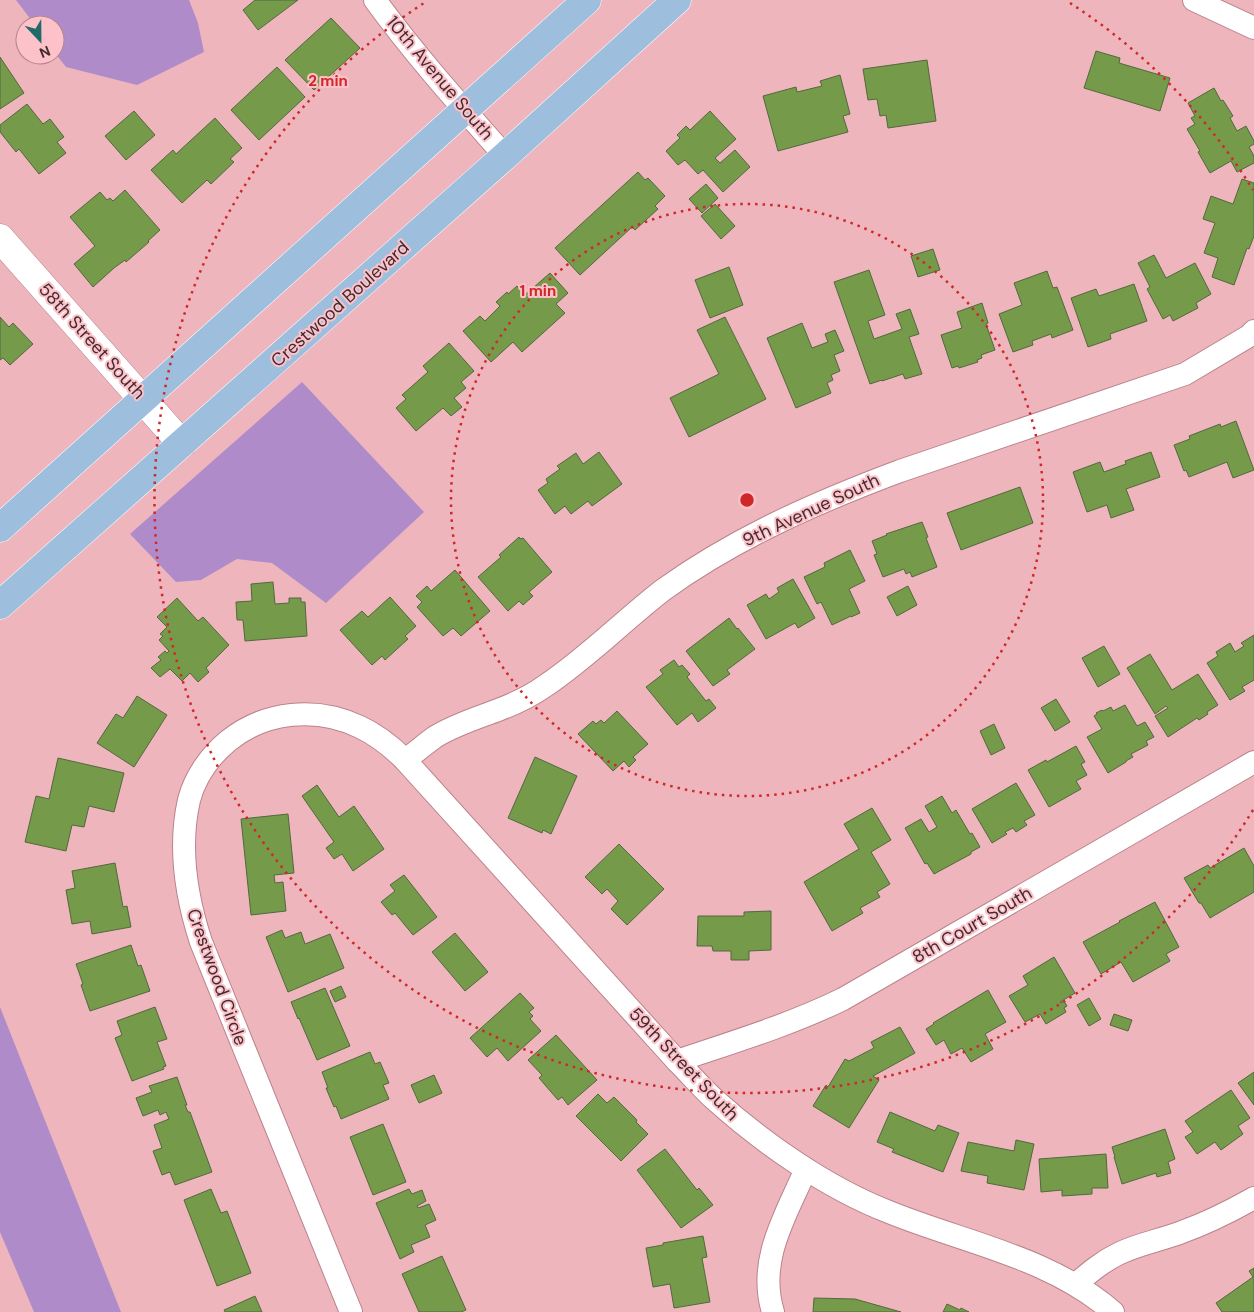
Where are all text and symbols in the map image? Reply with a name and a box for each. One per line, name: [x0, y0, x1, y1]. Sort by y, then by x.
street label: 10th Avenue South: [381, 11, 499, 145]
north arrow: [15, 15, 65, 65]
text: N: [37, 42, 53, 62]
text: 2 min: [308, 71, 348, 91]
street label: Crestwood Boulevard: [266, 235, 414, 373]
street label: 58th Street South: [33, 278, 151, 404]
text: 1 min: [520, 281, 556, 301]
street label: 9th Avenue South: [739, 468, 883, 552]
centre of rings: [738, 491, 756, 509]
street label: 8th Court South: [908, 881, 1036, 969]
street label: Crestwood Circle: [181, 905, 253, 1049]
street label: 59th Street South: [624, 1002, 744, 1126]

